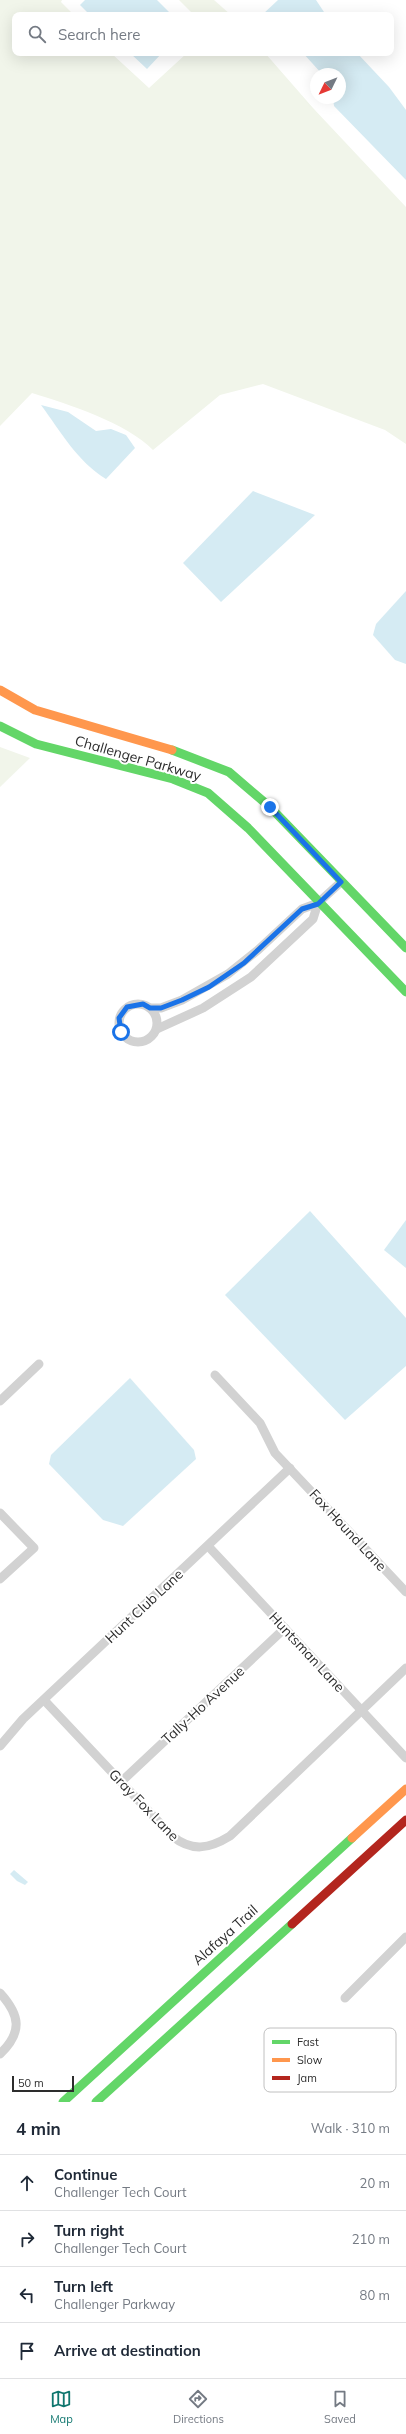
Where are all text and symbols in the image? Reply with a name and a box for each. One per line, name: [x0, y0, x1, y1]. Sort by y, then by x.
search box: [12, 12, 394, 56]
icon: search: [26, 23, 48, 45]
text: Search here: [58, 25, 140, 44]
north arrow: [310, 68, 346, 104]
street label: Challenger Parkway: [73, 731, 204, 785]
route end: [261, 798, 279, 816]
route start: [112, 1023, 130, 1041]
street label: Fox Hound Lane: [305, 1485, 391, 1575]
street label: Hunt Club Lane: [101, 1565, 187, 1647]
street label: Huntsman Lane: [265, 1608, 349, 1696]
street label: Tally-Ho Avenue: [158, 1662, 248, 1748]
street label: Gray Fox Lane: [105, 1765, 183, 1845]
street label: Alafaya Trail: [189, 1901, 261, 1969]
legend: [264, 2028, 396, 2092]
text: Fast: [297, 2035, 319, 2049]
text: Slow: [297, 2053, 323, 2067]
text: Jam: [297, 2071, 317, 2085]
scale bar: [12, 2074, 74, 2093]
text: 50 m: [18, 2076, 44, 2090]
text: 4 min: [16, 2118, 61, 2139]
text: Walk · 310 m: [311, 2120, 390, 2136]
text: Continue: [54, 2165, 117, 2184]
icon: ahead: [16, 2172, 38, 2194]
text: 20 m: [360, 2175, 390, 2191]
text: Challenger Tech Court: [54, 2184, 187, 2200]
text: Turn right: [54, 2221, 124, 2240]
icon: right: [16, 2228, 38, 2250]
text: 210 m: [352, 2231, 390, 2247]
text: Challenger Tech Court: [54, 2240, 187, 2256]
text: Turn left: [54, 2277, 113, 2296]
icon: left: [16, 2284, 38, 2306]
text: 80 m: [360, 2287, 390, 2303]
text: Challenger Parkway: [54, 2296, 175, 2312]
icon: arrive: [16, 2340, 38, 2362]
text: Arrive at destination: [54, 2341, 201, 2360]
tab: Map: [50, 2388, 73, 2426]
tab: Directions: [173, 2388, 224, 2426]
tab: Saved: [324, 2388, 356, 2426]

